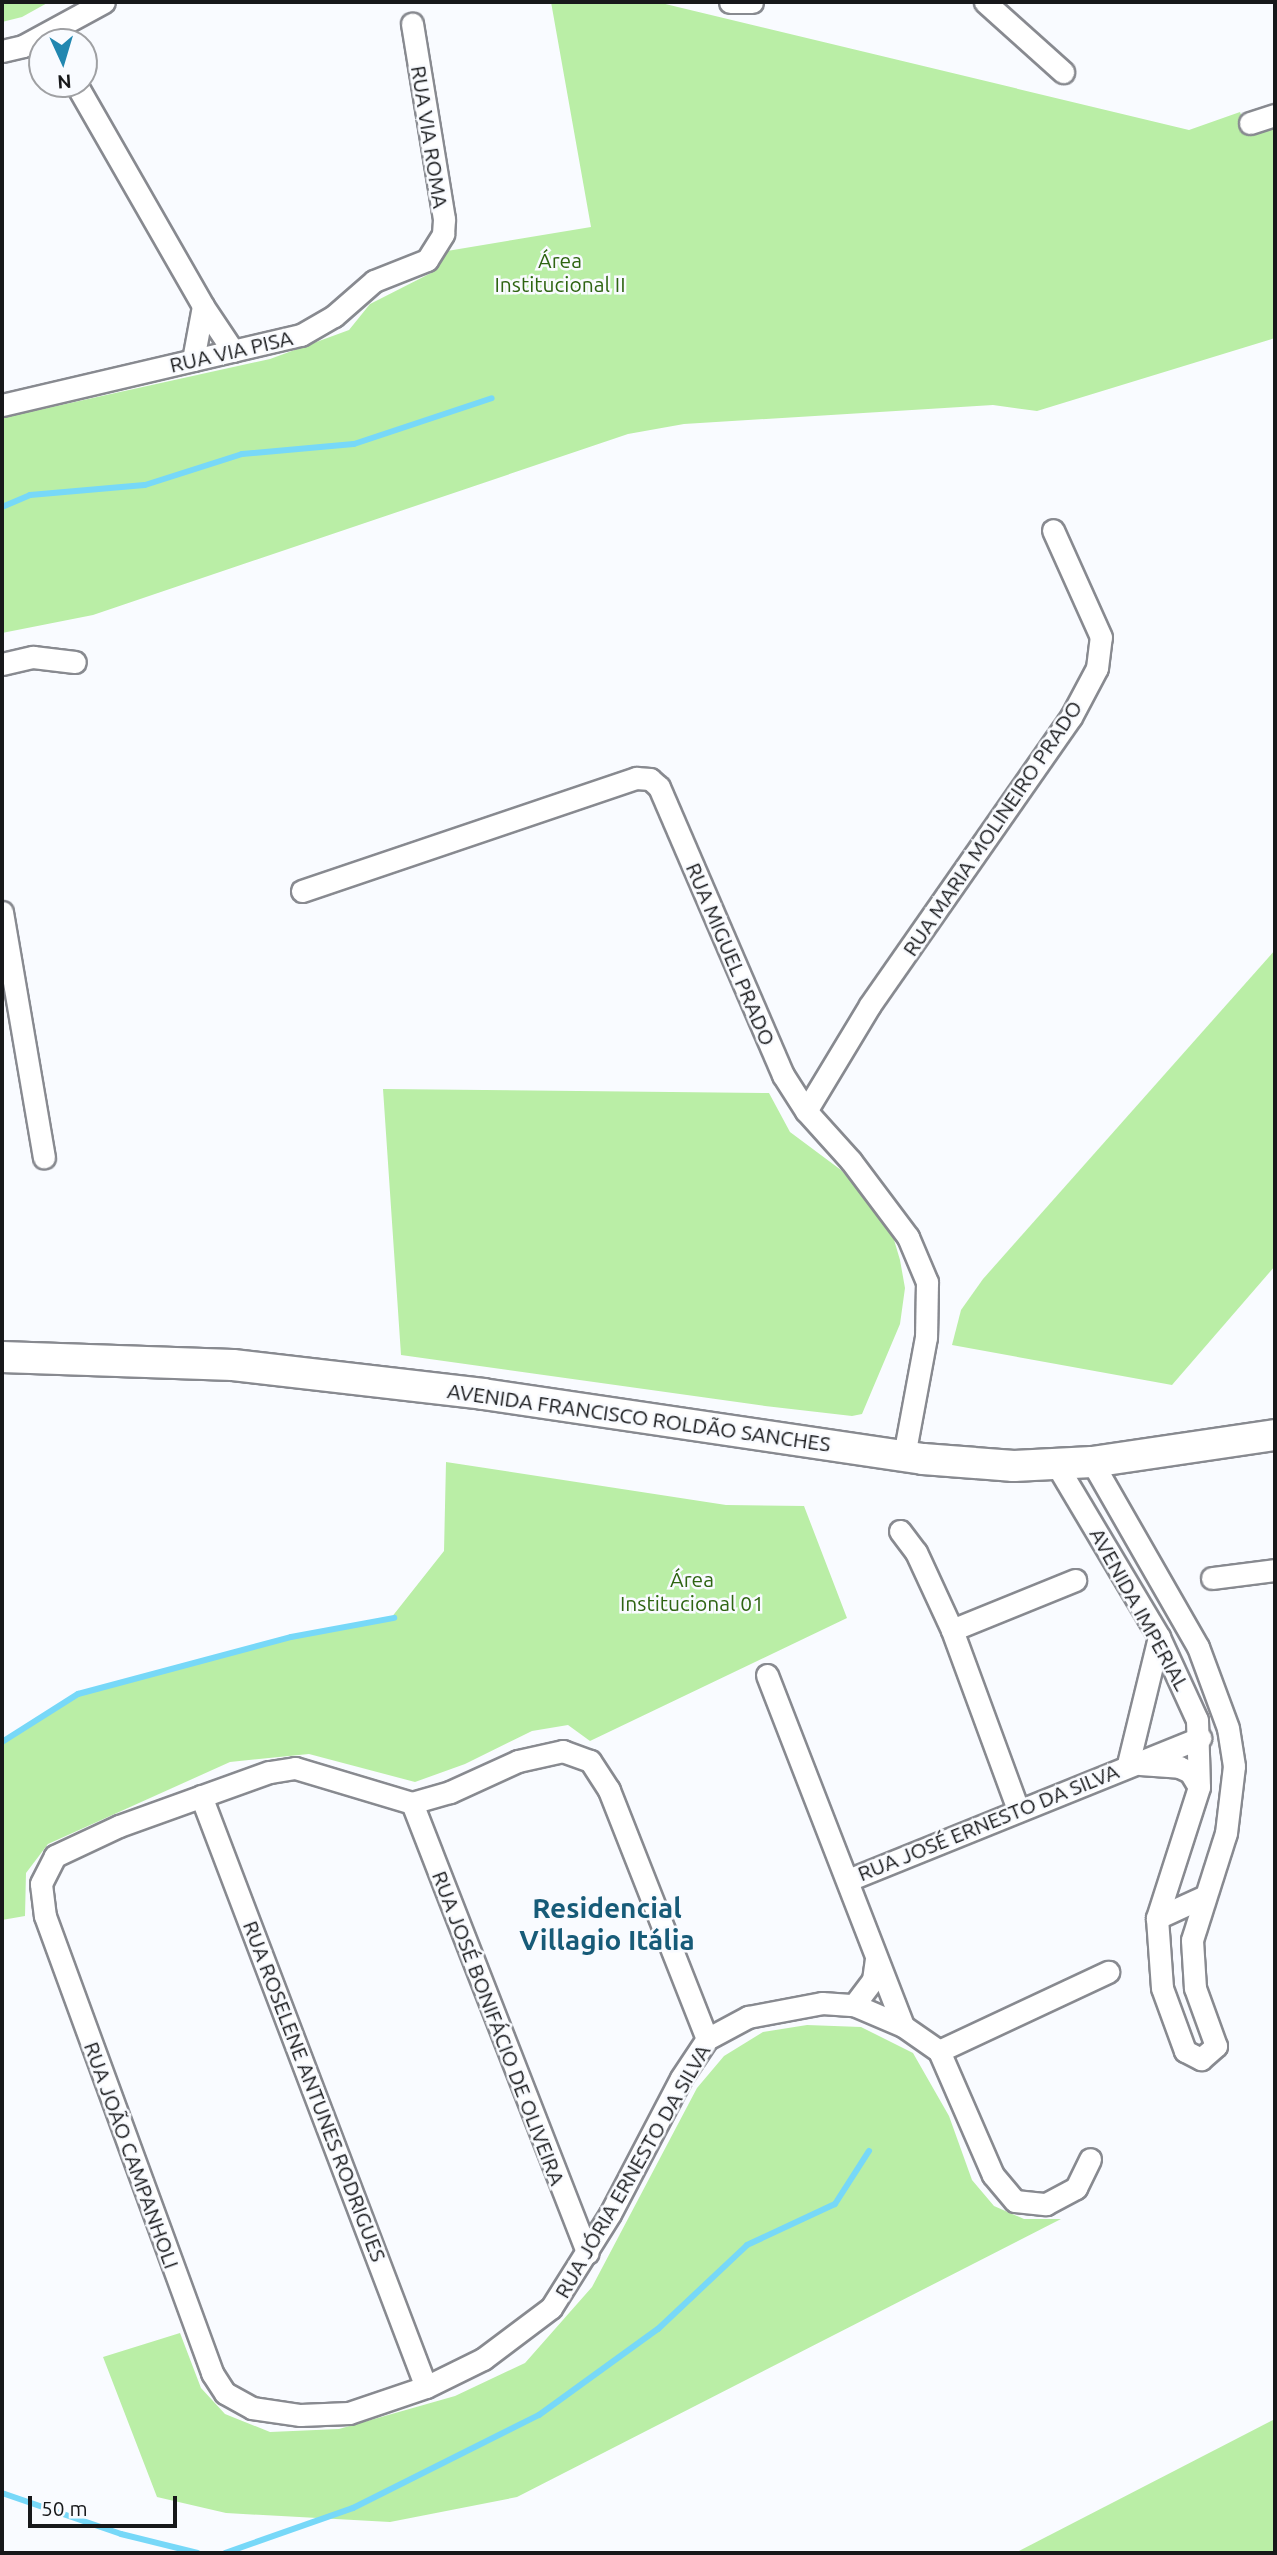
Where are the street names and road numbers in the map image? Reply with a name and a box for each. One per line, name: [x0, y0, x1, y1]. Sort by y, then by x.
street label: RUA VIA ROMA: [406, 64, 454, 210]
street label: RUA VIA PISA: [167, 325, 295, 377]
street label: RUA MARIA MOLINEIRO PRADO: [897, 696, 1087, 960]
street label: RUA MIGUEL PRADO: [681, 859, 781, 1049]
street label: AVENIDA FRANCISCO ROLDÃO SANCHES: [446, 1378, 832, 1456]
street label: AVENIDA IMPERIAL: [1085, 1523, 1195, 1695]
street label: RUA JOSÉ ERNESTO DA SILVA: [854, 1758, 1122, 1886]
street label: RUA JOSÉ BONIFÁCIO DE OLIVEIRA: [427, 1867, 571, 2189]
street label: RUA ROSELENE ANTUNES RODRIGUES: [238, 1917, 392, 2265]
street label: RUA JOÃO CAMPANHOLI: [79, 2038, 185, 2272]
street label: RUA JÓRIA ERNESTO DA SILVA: [549, 2040, 715, 2302]

